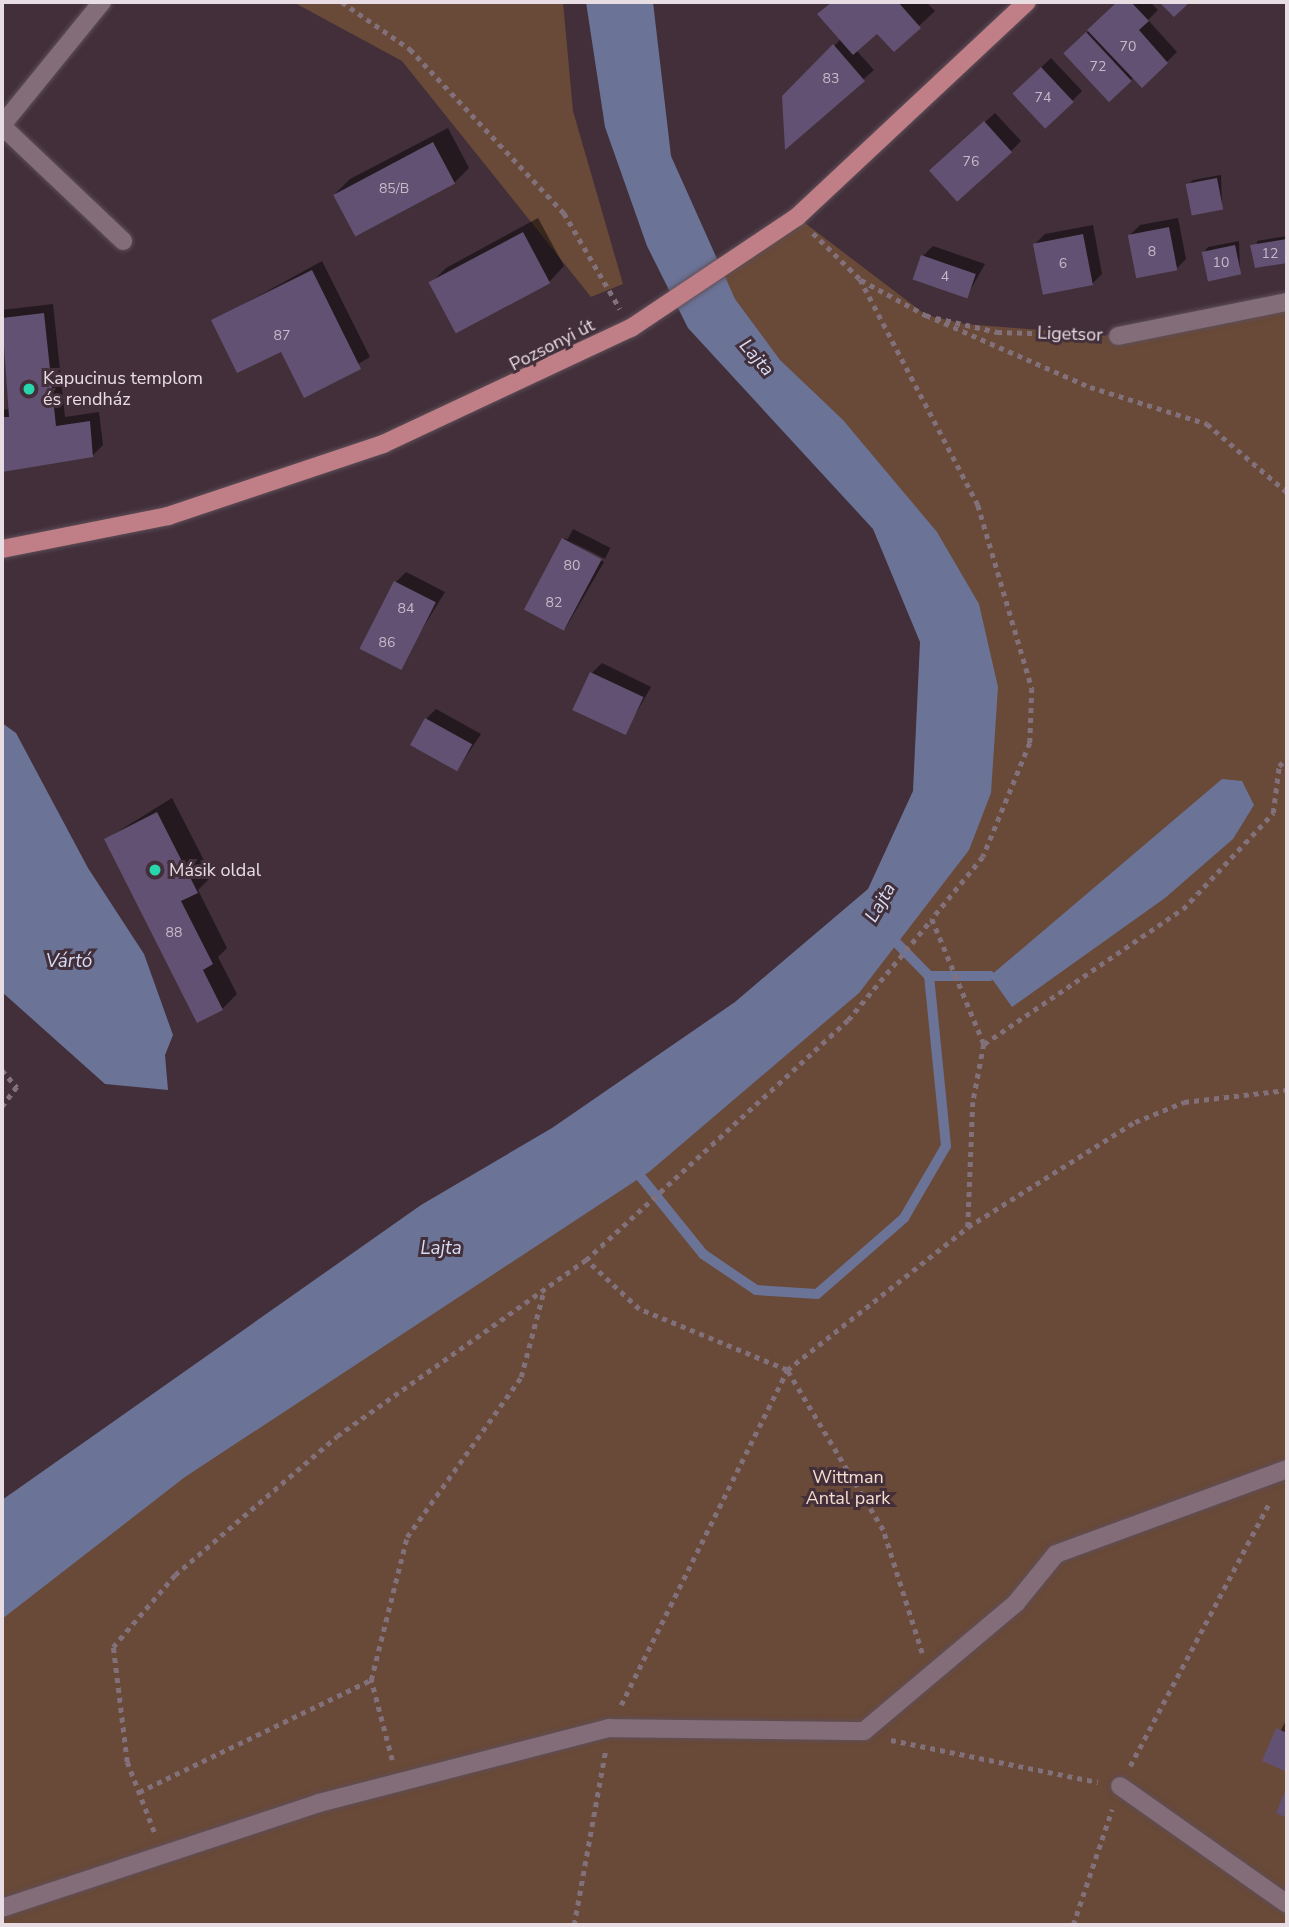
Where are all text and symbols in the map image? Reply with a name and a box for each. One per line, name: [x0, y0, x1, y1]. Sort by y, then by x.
house number: 70: [1120, 39, 1136, 55]
house number: 72: [1090, 59, 1106, 75]
house number: 83: [823, 71, 839, 87]
house number: 74: [1035, 90, 1051, 106]
house number: 76: [963, 154, 979, 170]
house number: 85/B: [379, 181, 409, 197]
house number: 8: [1148, 244, 1156, 260]
house number: 12: [1262, 246, 1278, 262]
house number: 10: [1213, 255, 1229, 271]
house number: 6: [1059, 256, 1067, 272]
house number: 4: [941, 269, 949, 285]
street label: Pozsonyi út: [506, 314, 598, 376]
street label: Ligetsor: [1037, 322, 1103, 346]
house number: 87: [274, 328, 290, 344]
water label: Lajta: [734, 335, 778, 381]
place label: Kapucinus templom és rendház: [43, 368, 203, 410]
marker: Kapucinus templom és rendház: [21, 381, 37, 397]
house number: 80: [564, 558, 580, 574]
house number: 82: [546, 595, 562, 611]
house number: 84: [398, 601, 414, 617]
house number: 86: [379, 635, 395, 651]
place label: Másik oldal: [169, 859, 261, 881]
marker: Másik oldal: [147, 862, 163, 878]
water label: Lajta: [861, 879, 901, 927]
house number: 88: [166, 925, 182, 941]
water label: Vártó: [46, 951, 92, 973]
water label: Lajta: [420, 1238, 462, 1260]
park label: Wittman Antal park: [806, 1467, 890, 1510]

